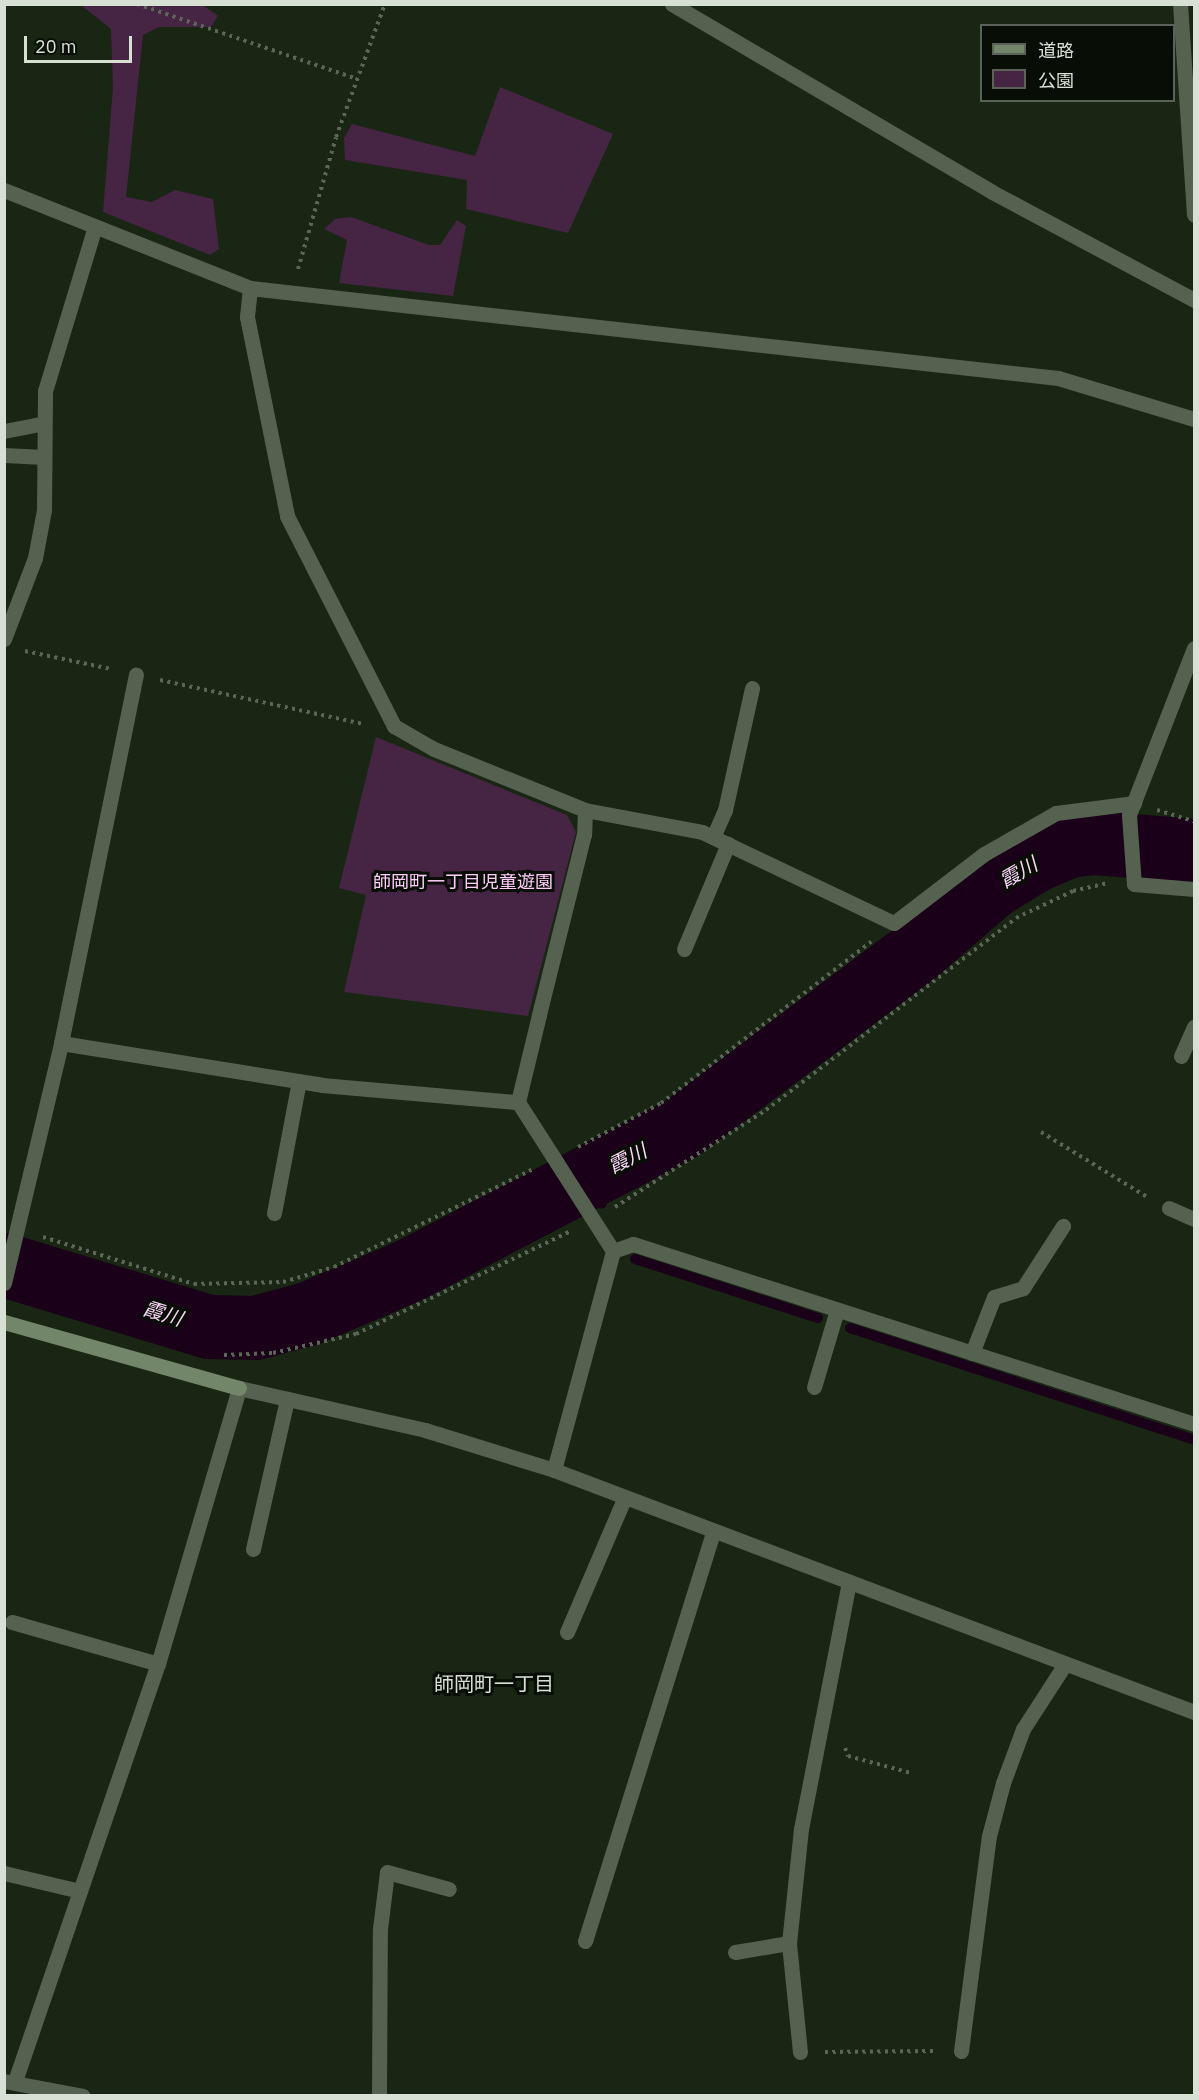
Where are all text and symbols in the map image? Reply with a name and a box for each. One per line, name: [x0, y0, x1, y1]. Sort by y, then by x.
scale bar: [27, 24, 135, 62]
legend: [980, 24, 1175, 102]
text: 20 m: [35, 35, 77, 58]
text: 道路: [1038, 39, 1074, 62]
text: 公園: [1038, 69, 1074, 92]
water label: 霞川: [995, 852, 1041, 892]
park label: 師岡町一丁目児童遊園: [373, 871, 553, 893]
water label: 霞川: [604, 1138, 650, 1178]
water label: 霞川: [140, 1296, 186, 1330]
district label: 師岡町一丁目: [434, 1671, 554, 1695]

